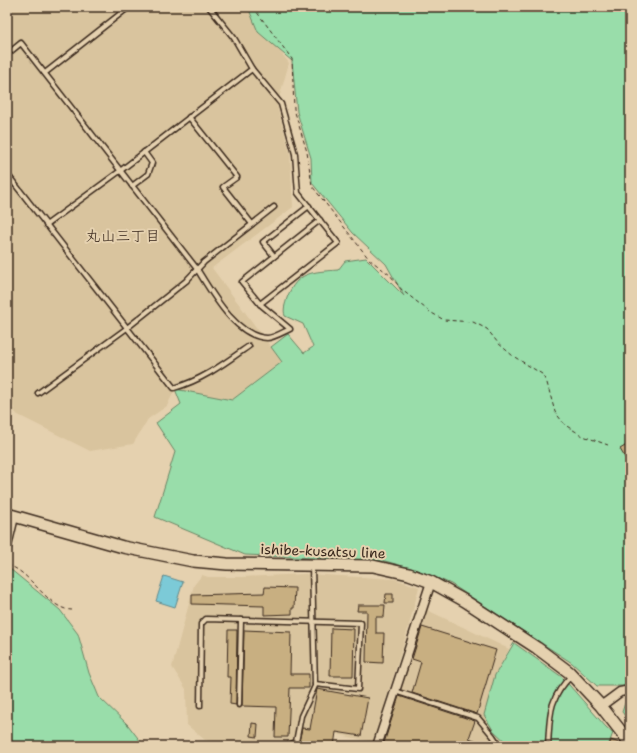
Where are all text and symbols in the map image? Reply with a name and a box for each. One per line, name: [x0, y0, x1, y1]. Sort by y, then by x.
district label: 丸山三丁目: [85, 226, 161, 246]
street label: ishibe-kusatsu line: [260, 540, 386, 562]

